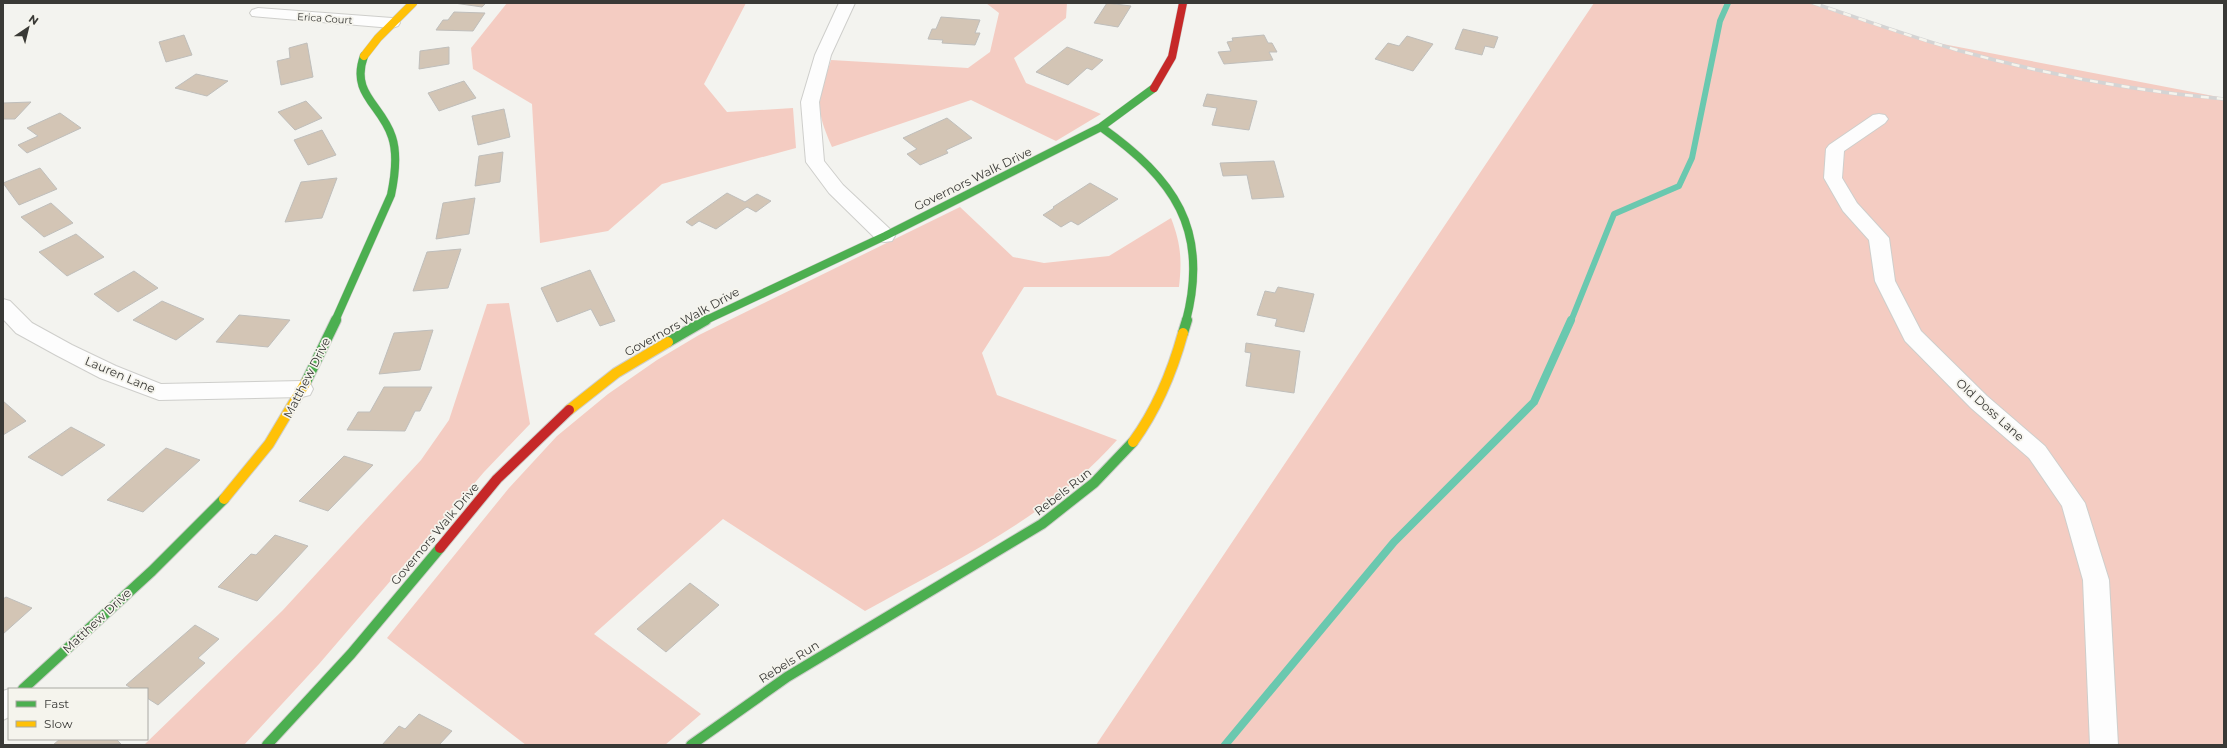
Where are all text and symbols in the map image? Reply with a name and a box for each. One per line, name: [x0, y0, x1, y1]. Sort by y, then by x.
north arrow: [8, 8, 48, 48]
street label: Erica Court: [297, 10, 353, 27]
text: N: [26, 12, 41, 28]
street label: Governors Walk Drive: [911, 144, 1034, 214]
street label: Governors Walk Drive: [622, 284, 742, 359]
street label: Matthew Drive: [280, 335, 333, 421]
street label: Lauren Lane: [83, 353, 158, 396]
street label: Old Doss Lane: [1953, 375, 2027, 444]
street label: Rebels Run: [1031, 465, 1094, 519]
street label: Governors Walk Drive: [387, 479, 482, 588]
street label: Matthew Drive: [59, 585, 134, 656]
street label: Rebels Run: [756, 637, 822, 686]
legend: [8, 688, 148, 740]
text: Fast: [44, 696, 69, 711]
text: Slow: [44, 716, 73, 731]

